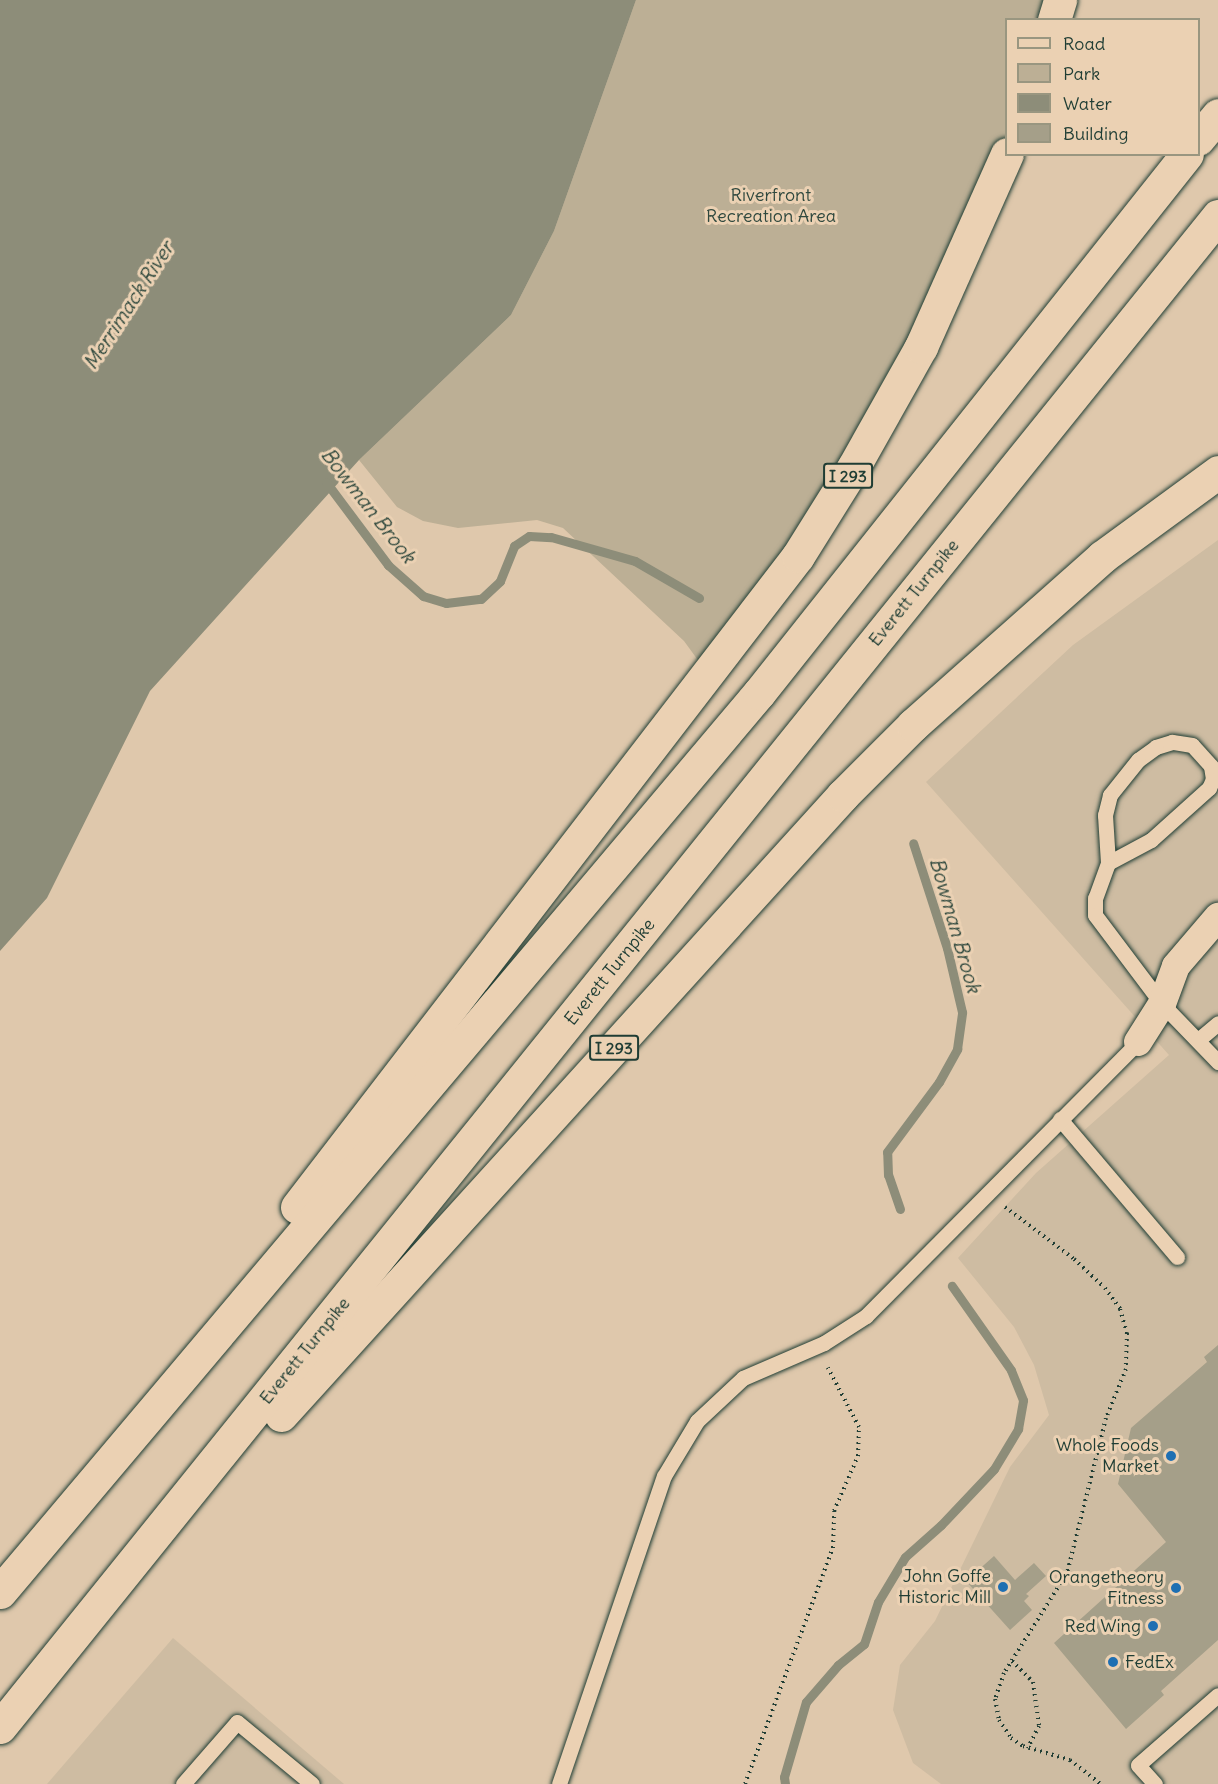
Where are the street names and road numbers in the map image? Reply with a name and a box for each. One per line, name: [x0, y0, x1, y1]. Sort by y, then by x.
road number: I 293: [822, 463, 874, 489]
street label: Everett Turnpike: [864, 535, 964, 651]
street label: Everett Turnpike: [560, 914, 660, 1030]
road number: I 293: [588, 1035, 640, 1061]
street label: Everett Turnpike: [255, 1293, 355, 1409]

